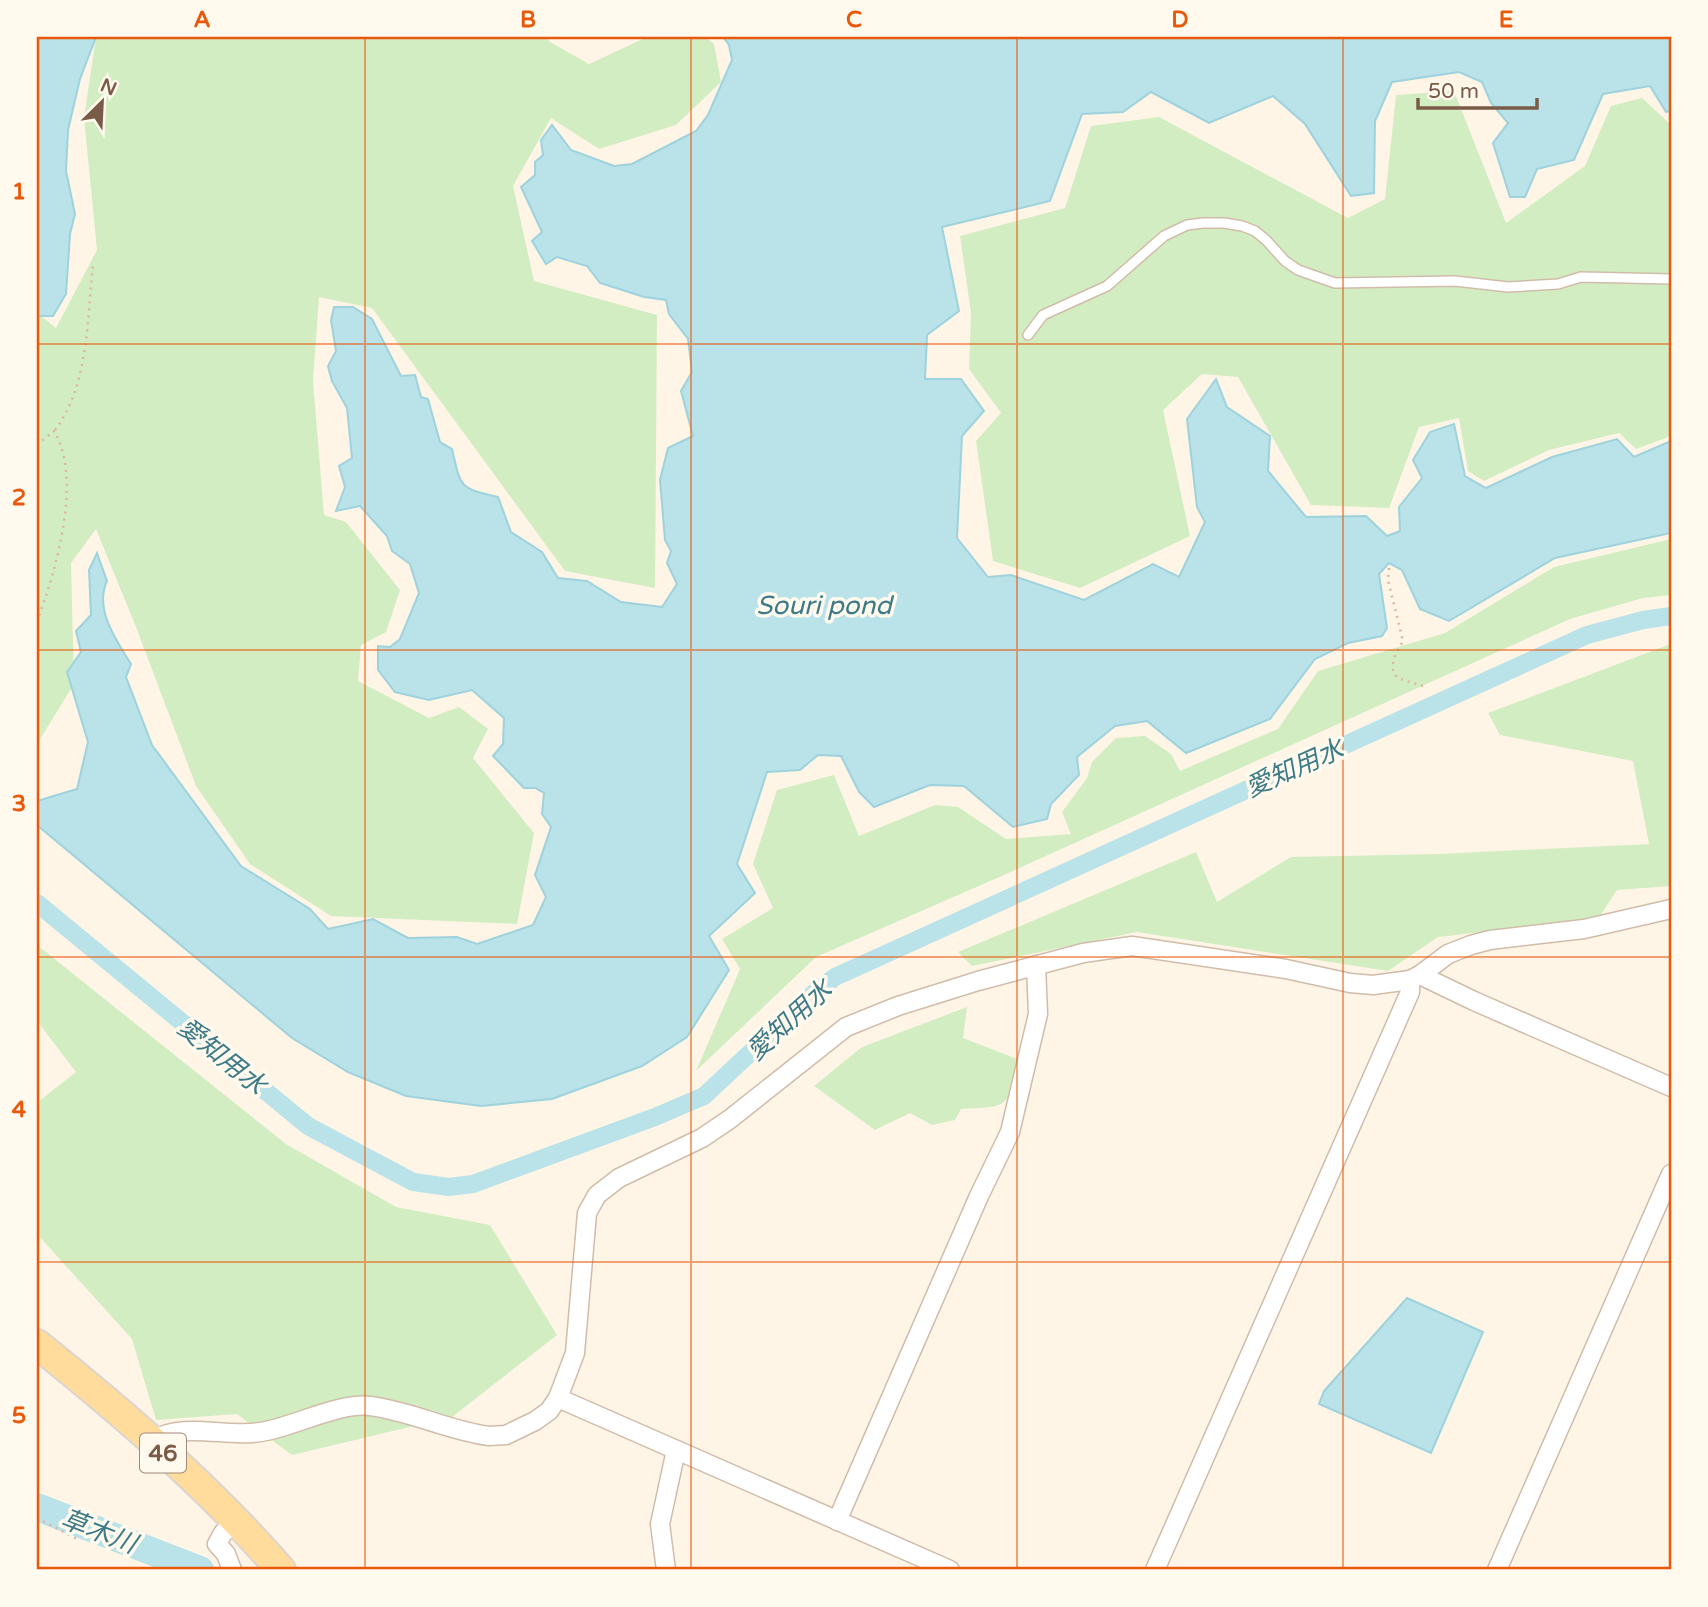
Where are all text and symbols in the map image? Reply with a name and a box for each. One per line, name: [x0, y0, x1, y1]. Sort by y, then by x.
text: A: [193, 6, 211, 34]
text: B: [520, 6, 536, 34]
text: C: [846, 6, 862, 34]
text: D: [1171, 6, 1189, 34]
text: E: [1499, 6, 1513, 34]
north arrow: [66, 66, 136, 136]
scale bar: [1418, 66, 1536, 110]
text: N: [97, 74, 120, 101]
text: 50 m: [1428, 79, 1479, 104]
text: 1: [12, 178, 26, 206]
text: 2: [12, 484, 26, 512]
water label: Souri pond: [756, 590, 894, 621]
water label: 愛知用水: [1240, 732, 1351, 804]
text: 3: [12, 790, 26, 818]
water label: 愛知用水: [740, 972, 841, 1067]
water label: 愛知用水: [172, 1012, 274, 1103]
text: 4: [12, 1096, 27, 1124]
text: 5: [12, 1402, 26, 1430]
road number: 46: [140, 1434, 186, 1472]
water label: 草木川: [57, 1503, 144, 1561]

